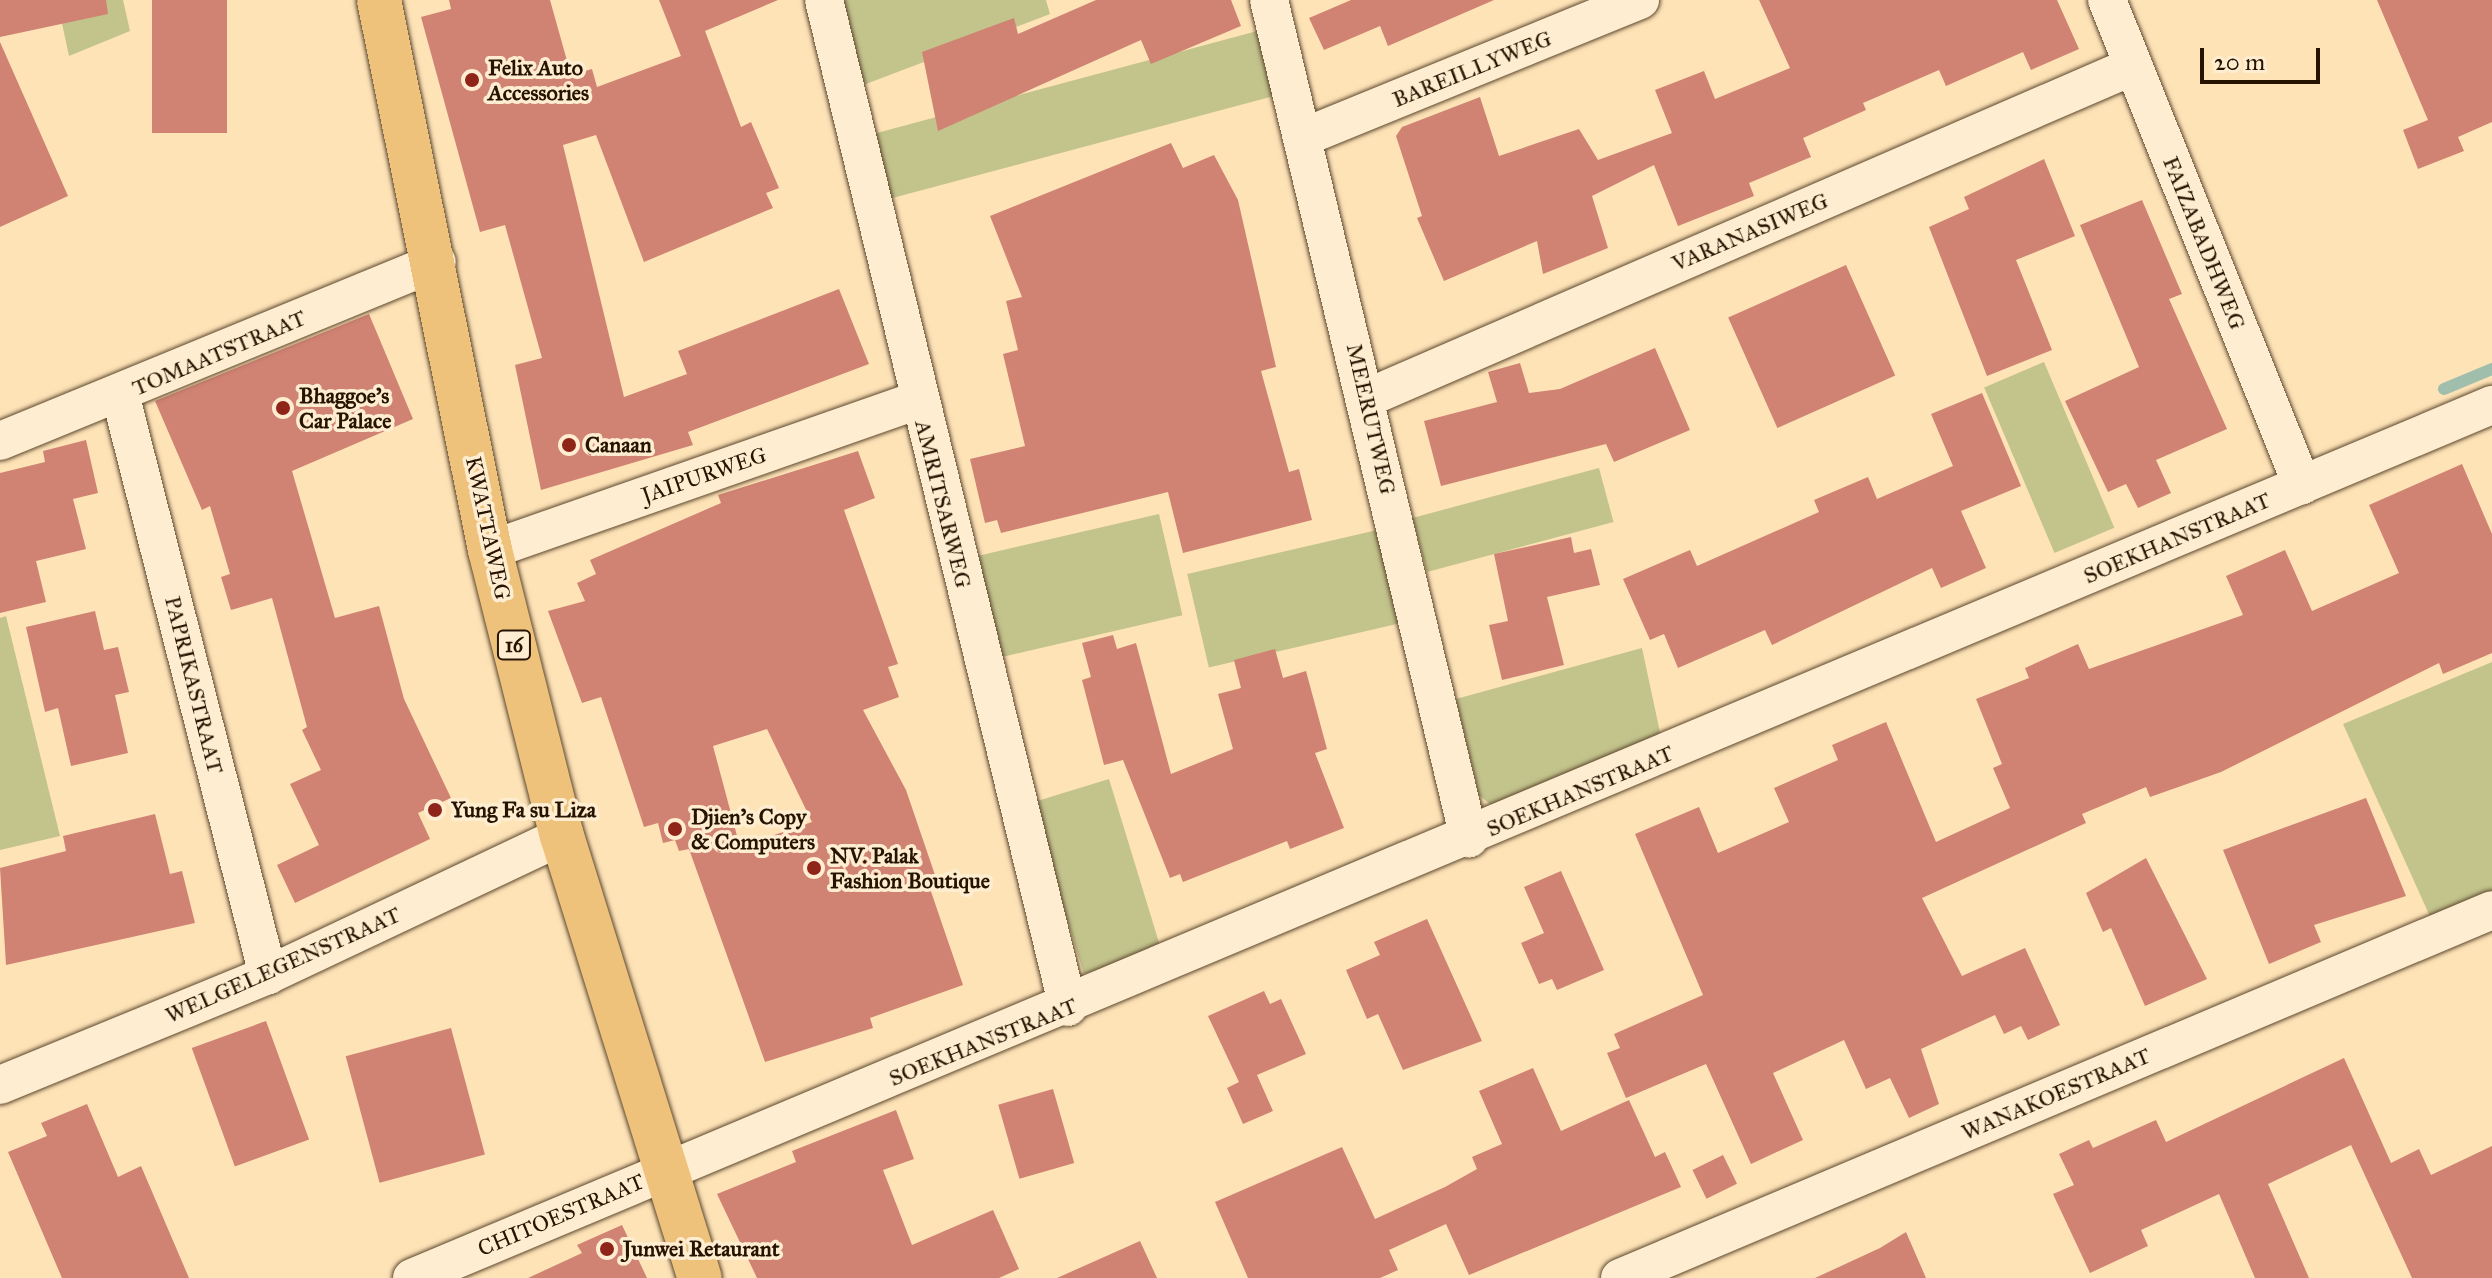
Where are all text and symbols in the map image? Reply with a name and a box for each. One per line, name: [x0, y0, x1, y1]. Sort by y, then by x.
street label: BAREILLYWEG: [1389, 25, 1555, 113]
scale bar: [2204, 32, 2324, 82]
text: 20 m: [2214, 47, 2265, 77]
place label: Felix Auto Accessories: [488, 54, 589, 106]
marker: Felix Auto Accessories: [463, 71, 481, 89]
street label: FAIZABADHWEG: [2157, 153, 2251, 333]
street label: VARANASIWEG: [1668, 187, 1832, 277]
street label: TOMAATSTRAAT: [128, 305, 310, 401]
street label: MEERUTWEG: [1341, 341, 1401, 497]
place label: Bhaggoe's Car Palace: [299, 382, 391, 434]
marker: Bhaggoe's Car Palace: [274, 399, 292, 417]
street label: AMRITSARWEG: [909, 417, 977, 591]
place label: Canaan: [585, 432, 652, 458]
marker: Canaan: [560, 436, 578, 454]
street label: JAIPURWEG: [638, 441, 770, 509]
street label: KWATTAWEG: [460, 454, 516, 602]
street label: SOEKHANSTRAAT: [2080, 487, 2274, 589]
street label: PAPRIKASTRAAT: [159, 593, 229, 777]
road number: 16: [496, 629, 532, 661]
street label: SOEKHANSTRAAT: [1483, 740, 1677, 842]
place label: Yung Fa su Liza: [451, 797, 596, 823]
marker: Yung Fa su Liza: [426, 801, 444, 819]
place label: Djien's Copy & Computers: [691, 803, 815, 854]
marker: Djien's Copy & Computers: [666, 820, 684, 838]
place label: NV. Palak Fashion Boutique: [830, 842, 990, 894]
marker: NV. Palak Fashion Boutique: [805, 859, 823, 877]
street label: WELGELEGENSTRAAT: [161, 901, 405, 1029]
street label: SOEKHANSTRAAT: [885, 992, 1081, 1092]
street label: WANAKOESTRAAT: [1958, 1042, 2154, 1146]
street label: CHITOESTRAAT: [474, 1168, 648, 1262]
place label: Junwei Retaurant: [623, 1236, 779, 1262]
marker: Junwei Retaurant: [598, 1240, 616, 1258]

